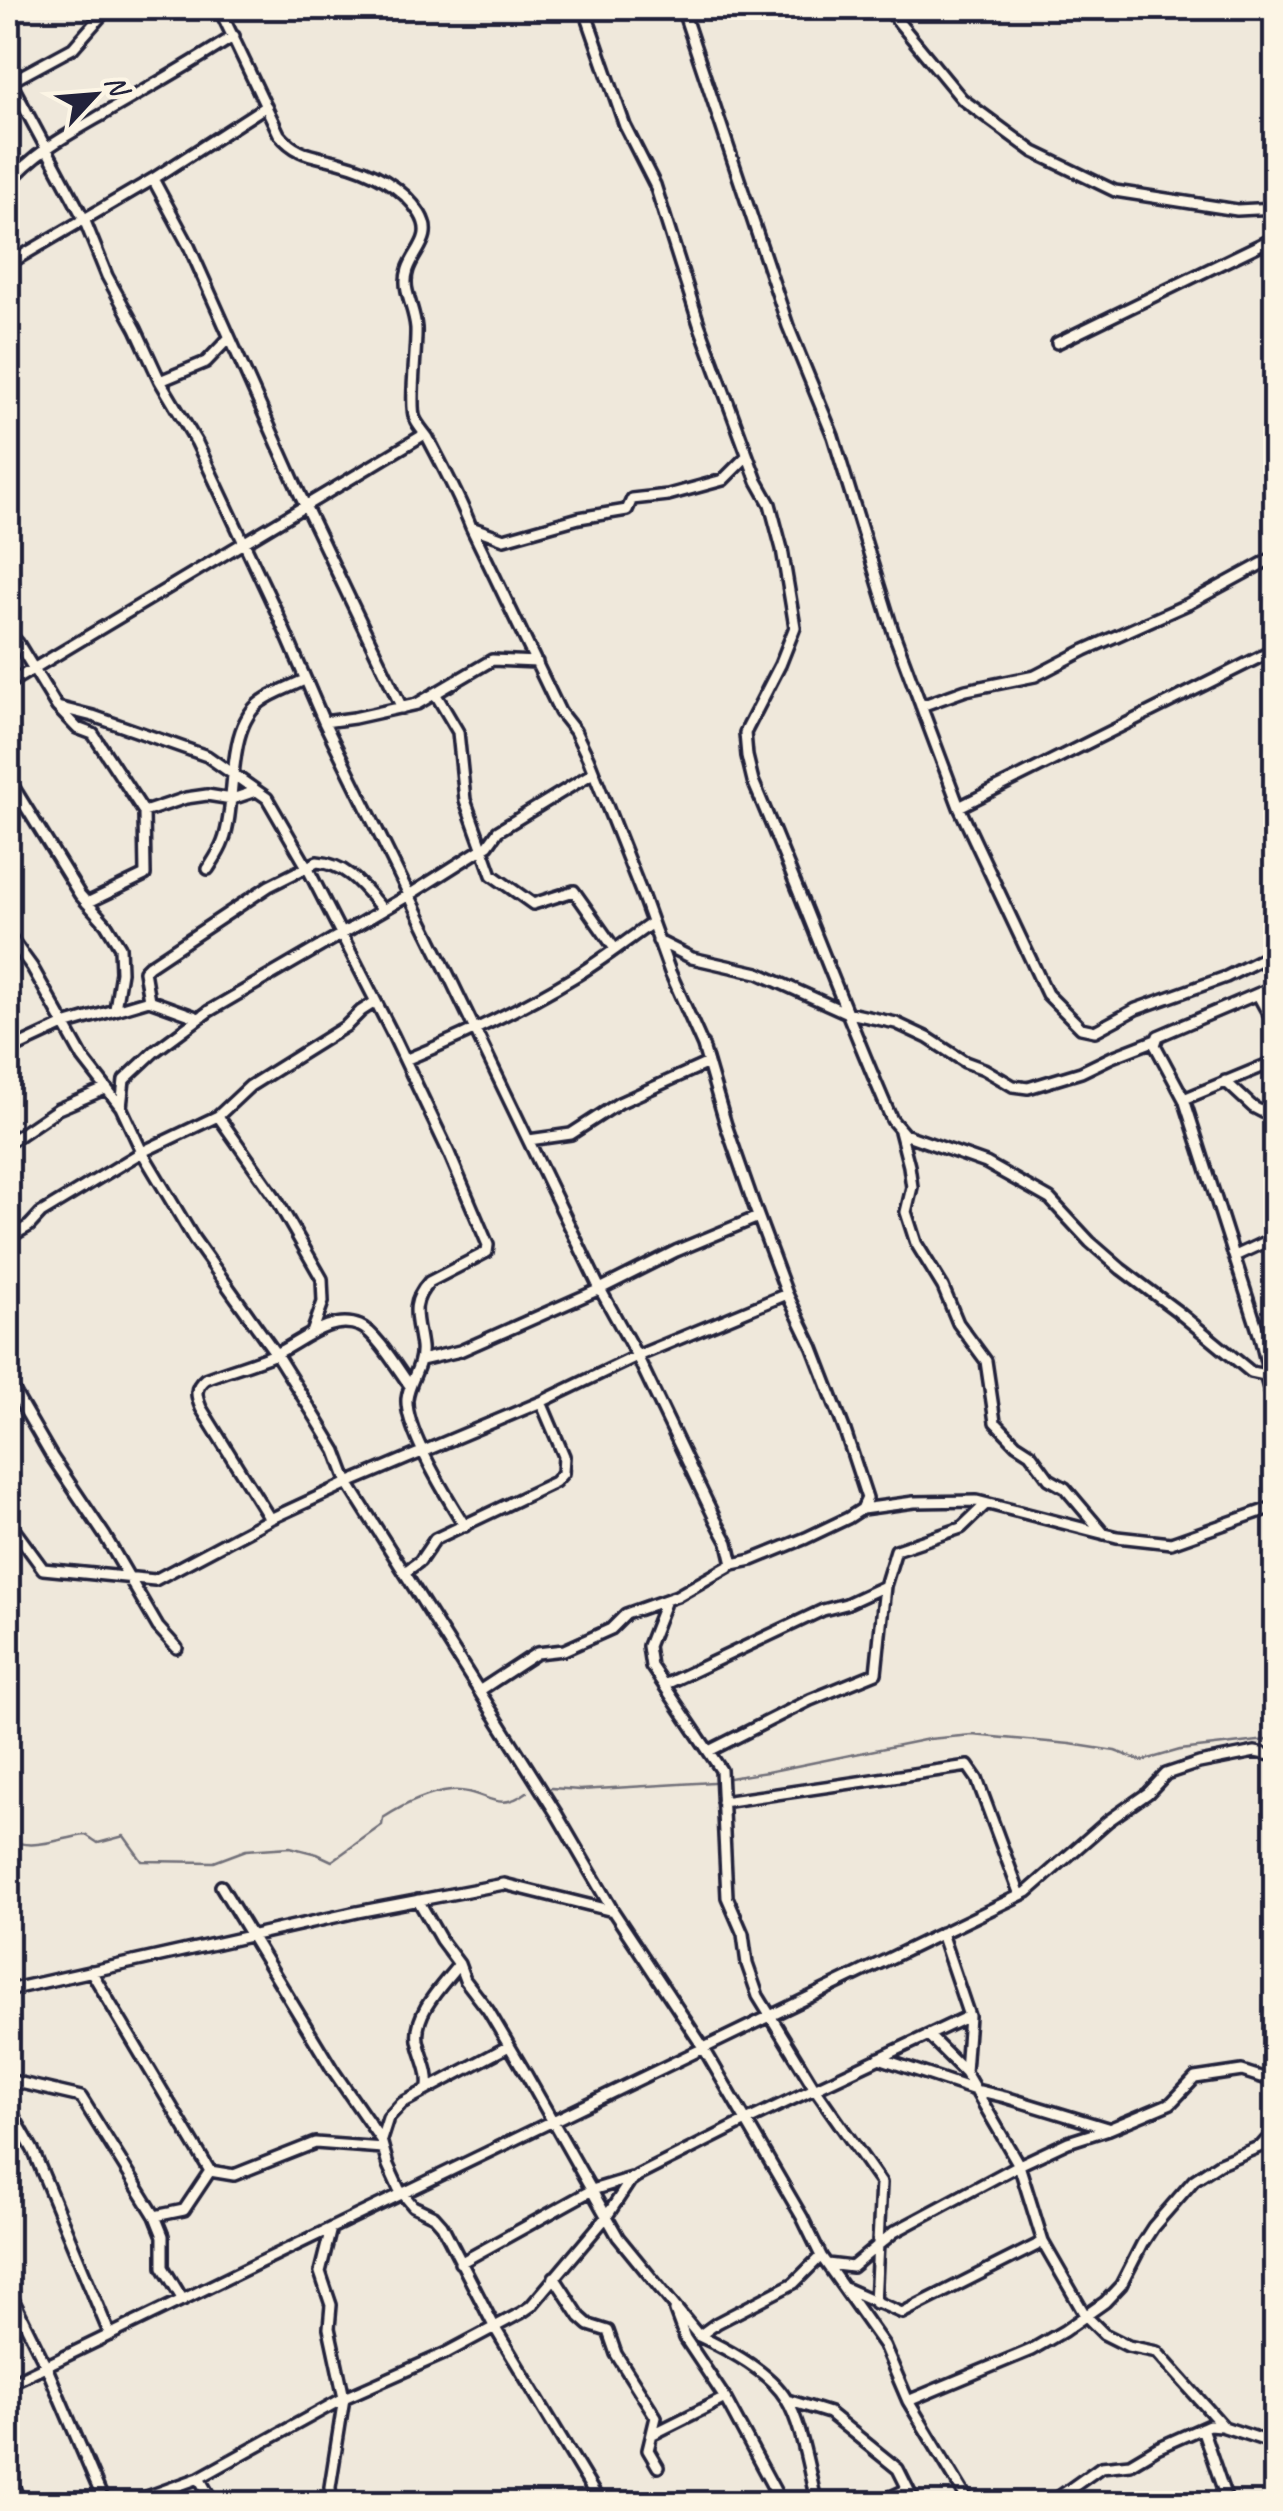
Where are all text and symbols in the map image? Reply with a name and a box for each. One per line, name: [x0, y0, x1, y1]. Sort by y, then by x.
north arrow: [45, 45, 145, 145]
text: N: [97, 69, 139, 104]

